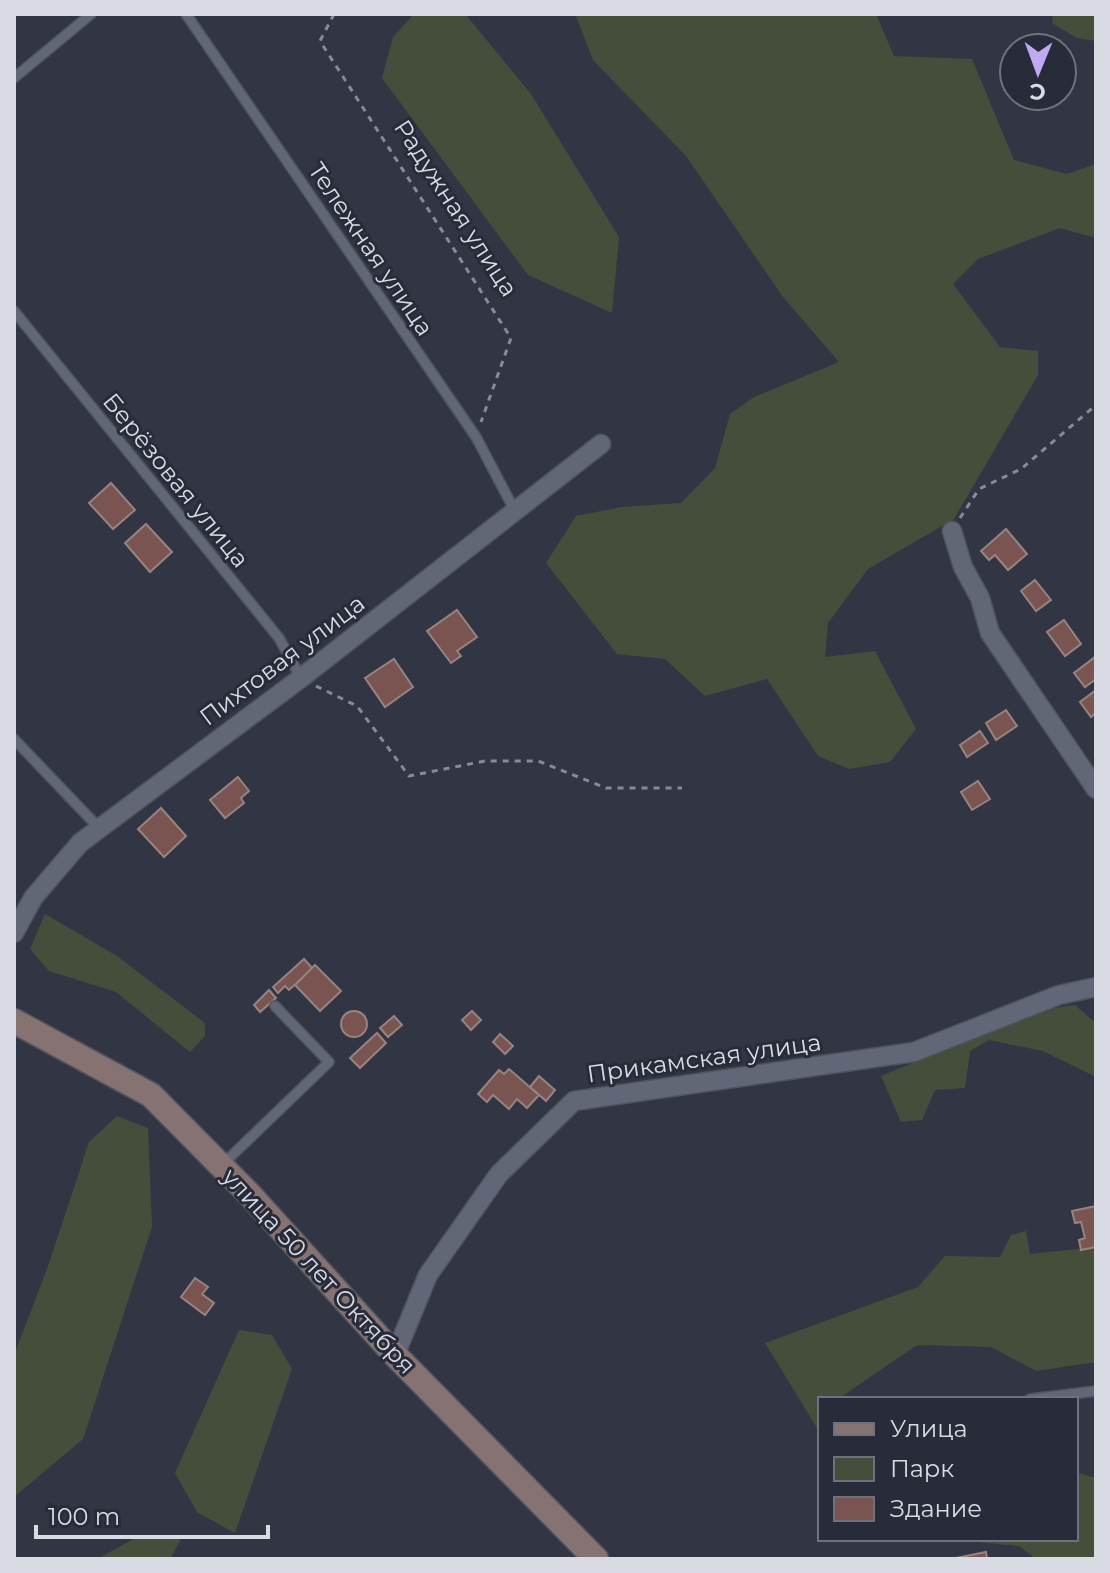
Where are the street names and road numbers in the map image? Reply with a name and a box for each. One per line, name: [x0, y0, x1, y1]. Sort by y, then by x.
street label: Радужная улица: [388, 114, 524, 302]
street label: Тележная улица: [302, 157, 440, 341]
street label: Берёзовая улица: [97, 387, 255, 573]
street label: Пихтовая улица: [194, 589, 370, 731]
street label: Прикамская улица: [585, 1027, 823, 1089]
street label: улица 50 лет Октября: [216, 1162, 422, 1380]

